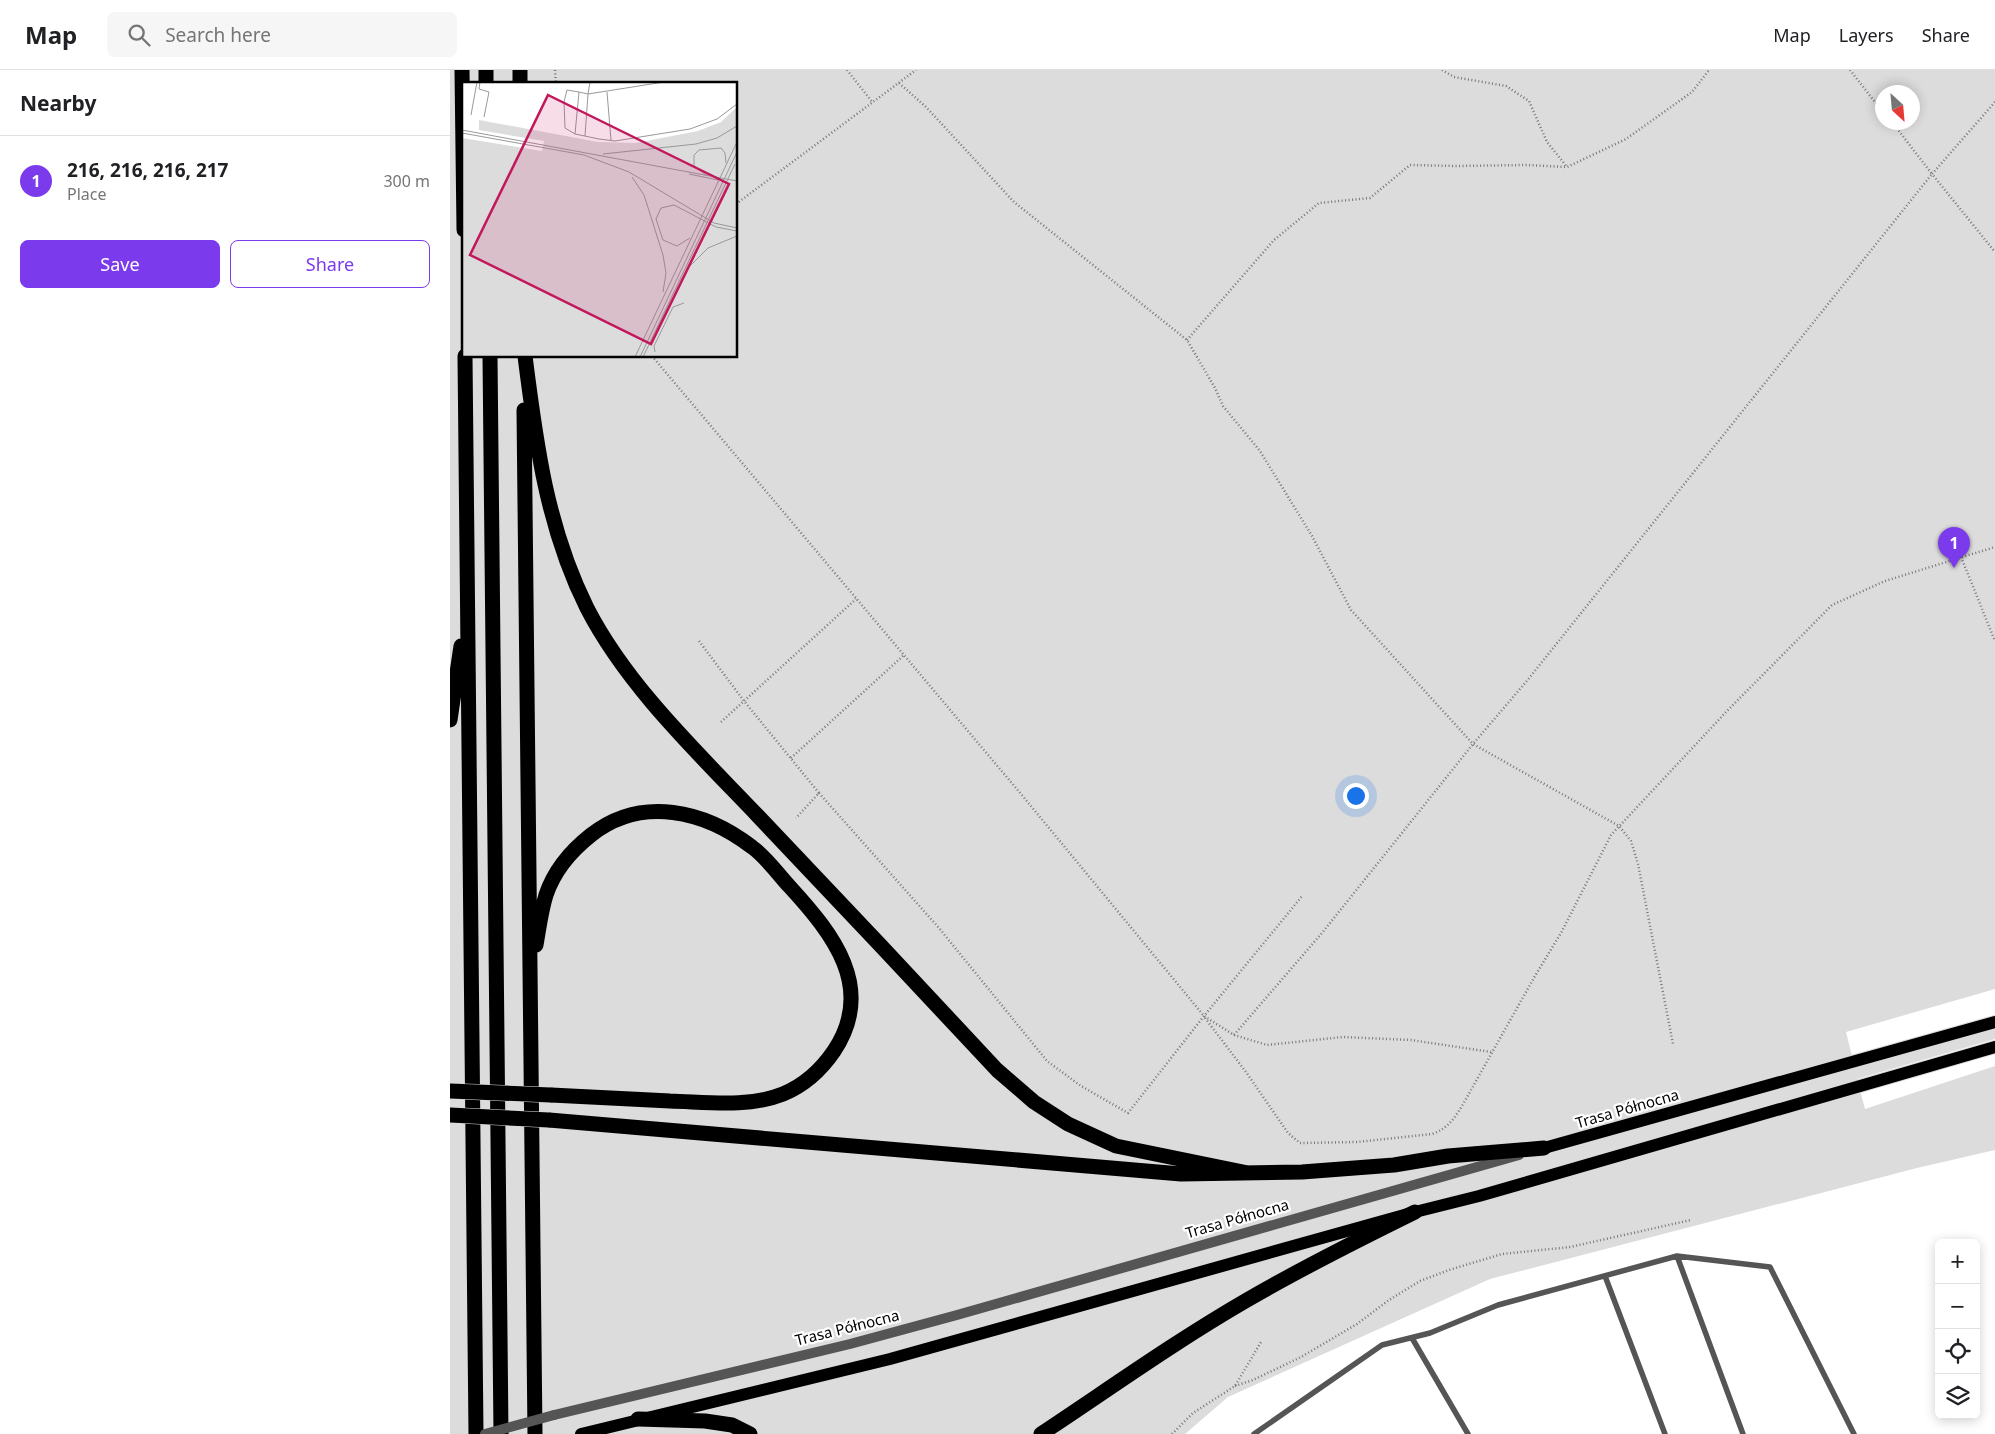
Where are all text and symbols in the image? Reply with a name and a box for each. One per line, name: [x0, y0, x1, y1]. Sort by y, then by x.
search box: [107, 12, 457, 57]
text: Map: [25, 18, 77, 51]
icon: search: [125, 21, 153, 49]
text: Search here: [165, 22, 271, 48]
text: Map: [1773, 23, 1811, 47]
text: Layers: [1839, 23, 1894, 47]
text: Share: [1922, 23, 1970, 47]
inset map: [462, 82, 738, 358]
north arrow: [1875, 85, 1920, 130]
text: Nearby: [20, 89, 96, 117]
text: 216, 216, 216, 217: [67, 157, 228, 183]
text: 1: [31, 170, 41, 192]
text: 300 m: [383, 170, 430, 192]
text: Place: [67, 183, 107, 205]
button: Save: [20, 240, 220, 288]
button: Share: [230, 240, 430, 288]
pin: 1: [1938, 527, 1970, 568]
your location: [1343, 783, 1369, 809]
street label: Trasa Północna: [1573, 1084, 1681, 1132]
street label: Trasa Północna: [1183, 1194, 1291, 1242]
map controls: [1935, 1239, 1980, 1419]
button: +: [1935, 1239, 1980, 1284]
button: −: [1935, 1284, 1980, 1329]
street label: Trasa Północna: [793, 1304, 901, 1350]
button: locate: [1935, 1329, 1980, 1374]
button: layers: [1935, 1374, 1980, 1419]

